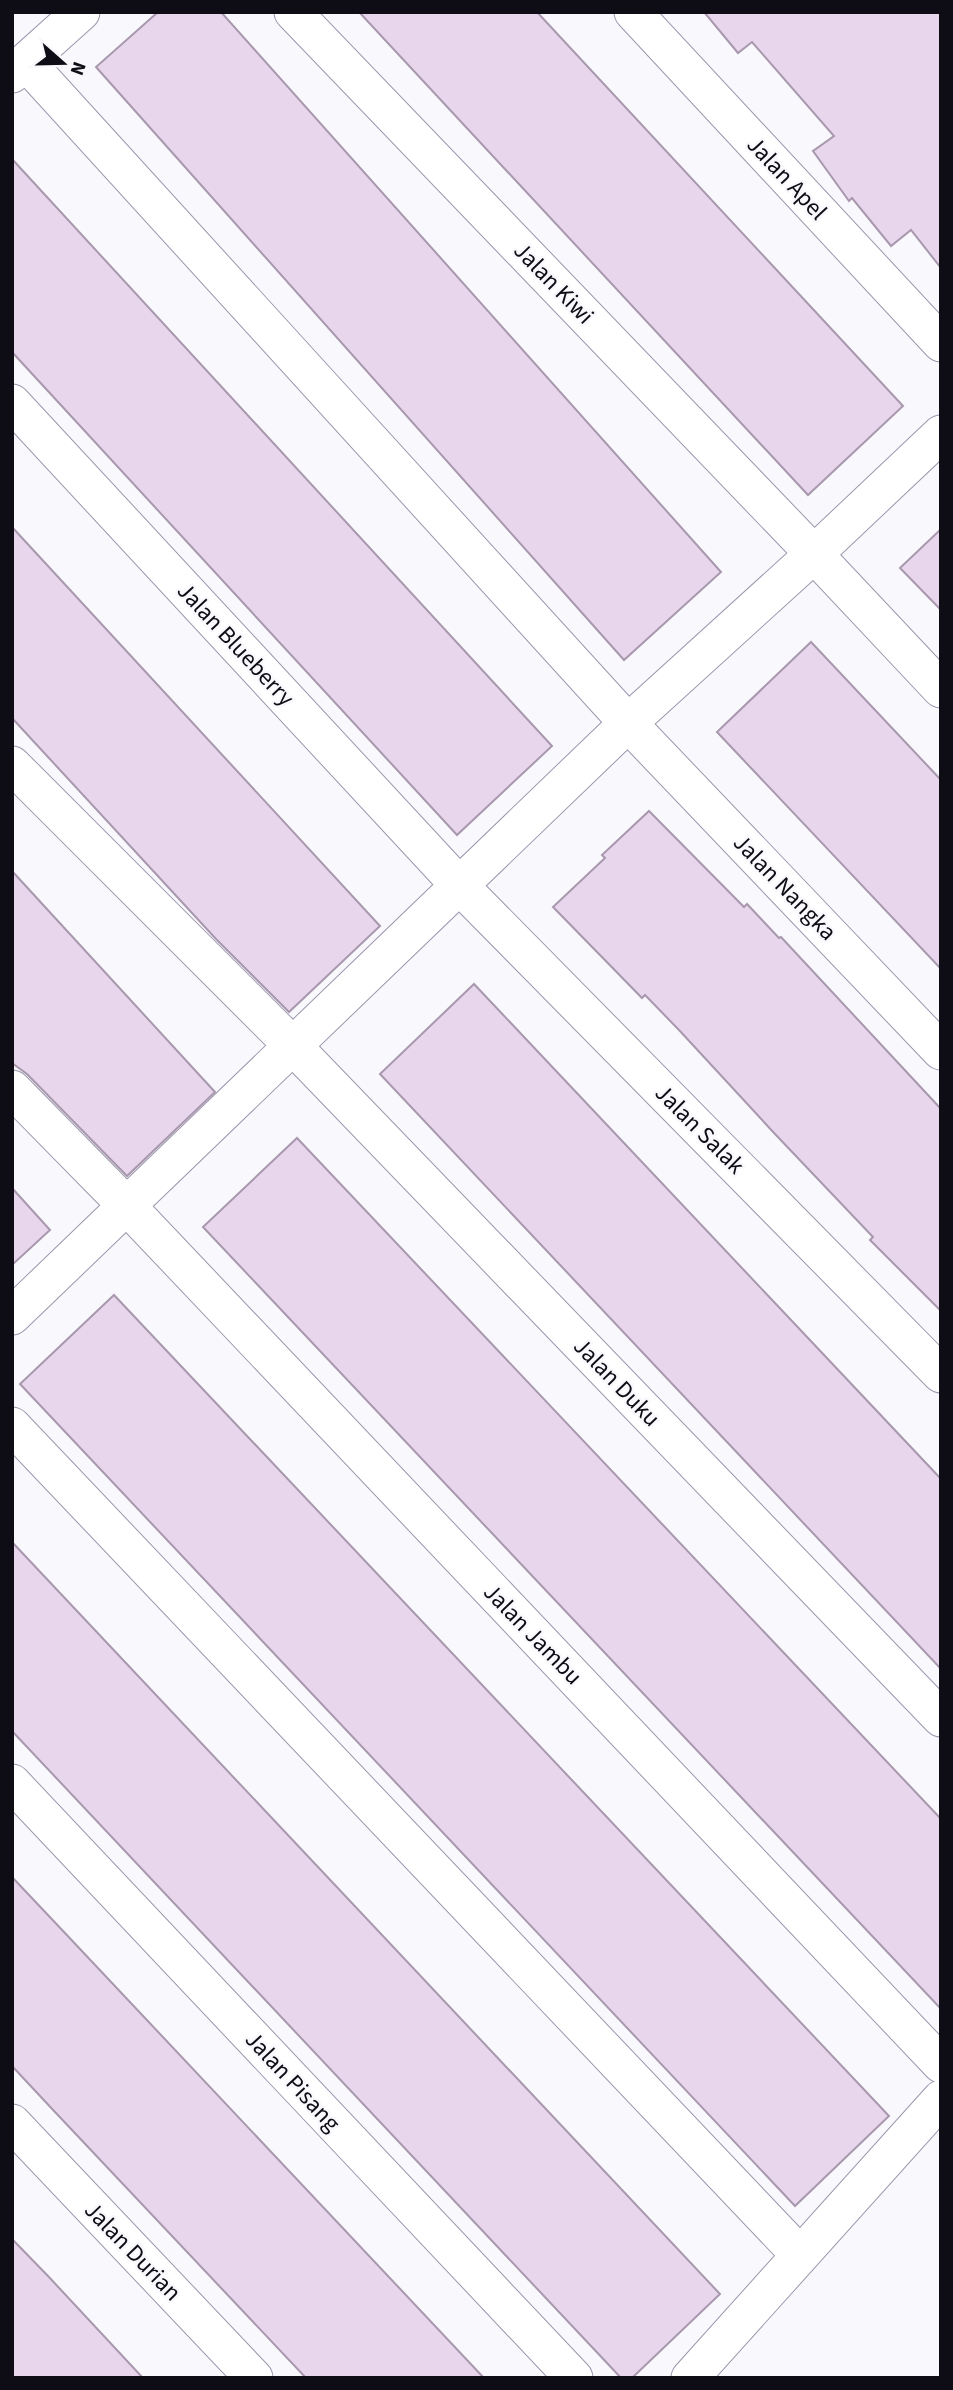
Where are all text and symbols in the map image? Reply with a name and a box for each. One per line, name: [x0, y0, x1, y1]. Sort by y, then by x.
north arrow: [28, 28, 98, 98]
text: N: [63, 58, 92, 79]
street label: Jalan Apel: [738, 128, 835, 228]
street label: Jalan Kiwi: [505, 234, 602, 332]
street label: Jalan Blueberry: [169, 574, 303, 714]
street label: Jalan Nangka: [725, 826, 845, 949]
street label: Jalan Salak: [647, 1076, 753, 1182]
street label: Jalan Duku: [565, 1330, 668, 1435]
street label: Jalan Jambu: [475, 1576, 590, 1693]
street label: Jalan Pisang: [237, 2023, 349, 2140]
street label: Jalan Durian: [76, 2194, 189, 2309]

